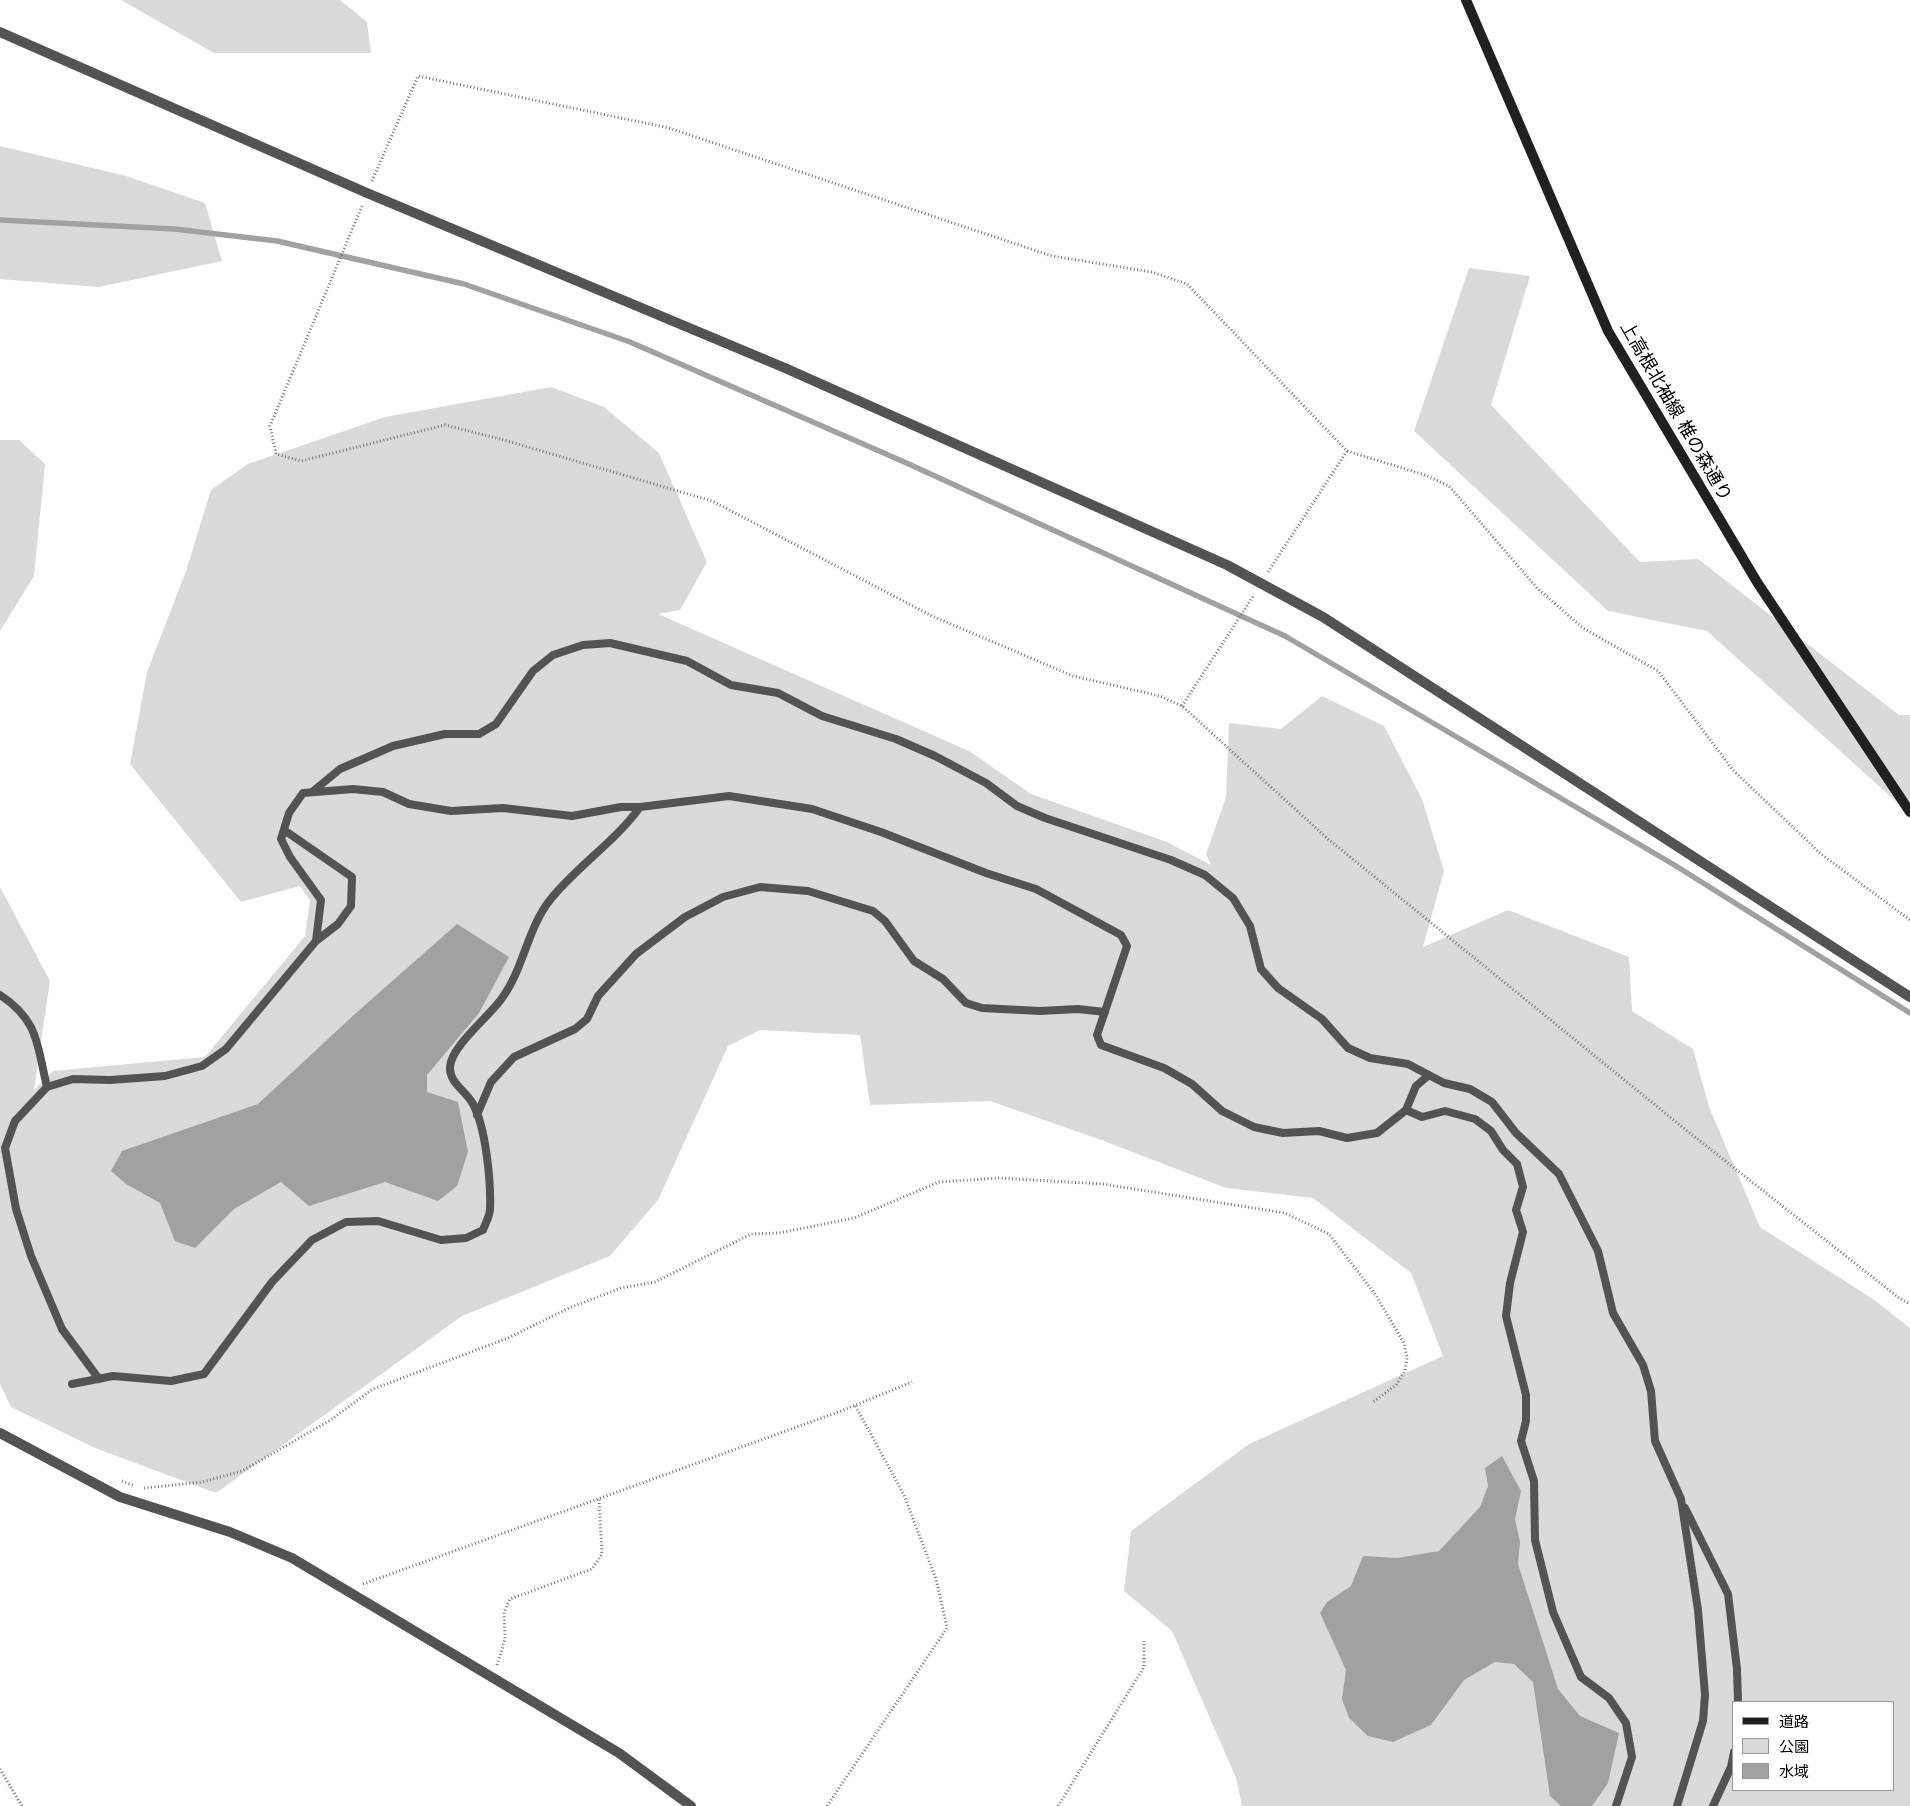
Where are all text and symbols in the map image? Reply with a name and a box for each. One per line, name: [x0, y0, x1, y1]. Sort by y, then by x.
street label: 上高根北袖線 椎の森通り: [1615, 318, 1735, 506]
legend: [1732, 1701, 1895, 1791]
text: 道路: [1779, 1713, 1809, 1731]
text: 公園: [1779, 1738, 1809, 1756]
text: 水域: [1779, 1763, 1809, 1781]

